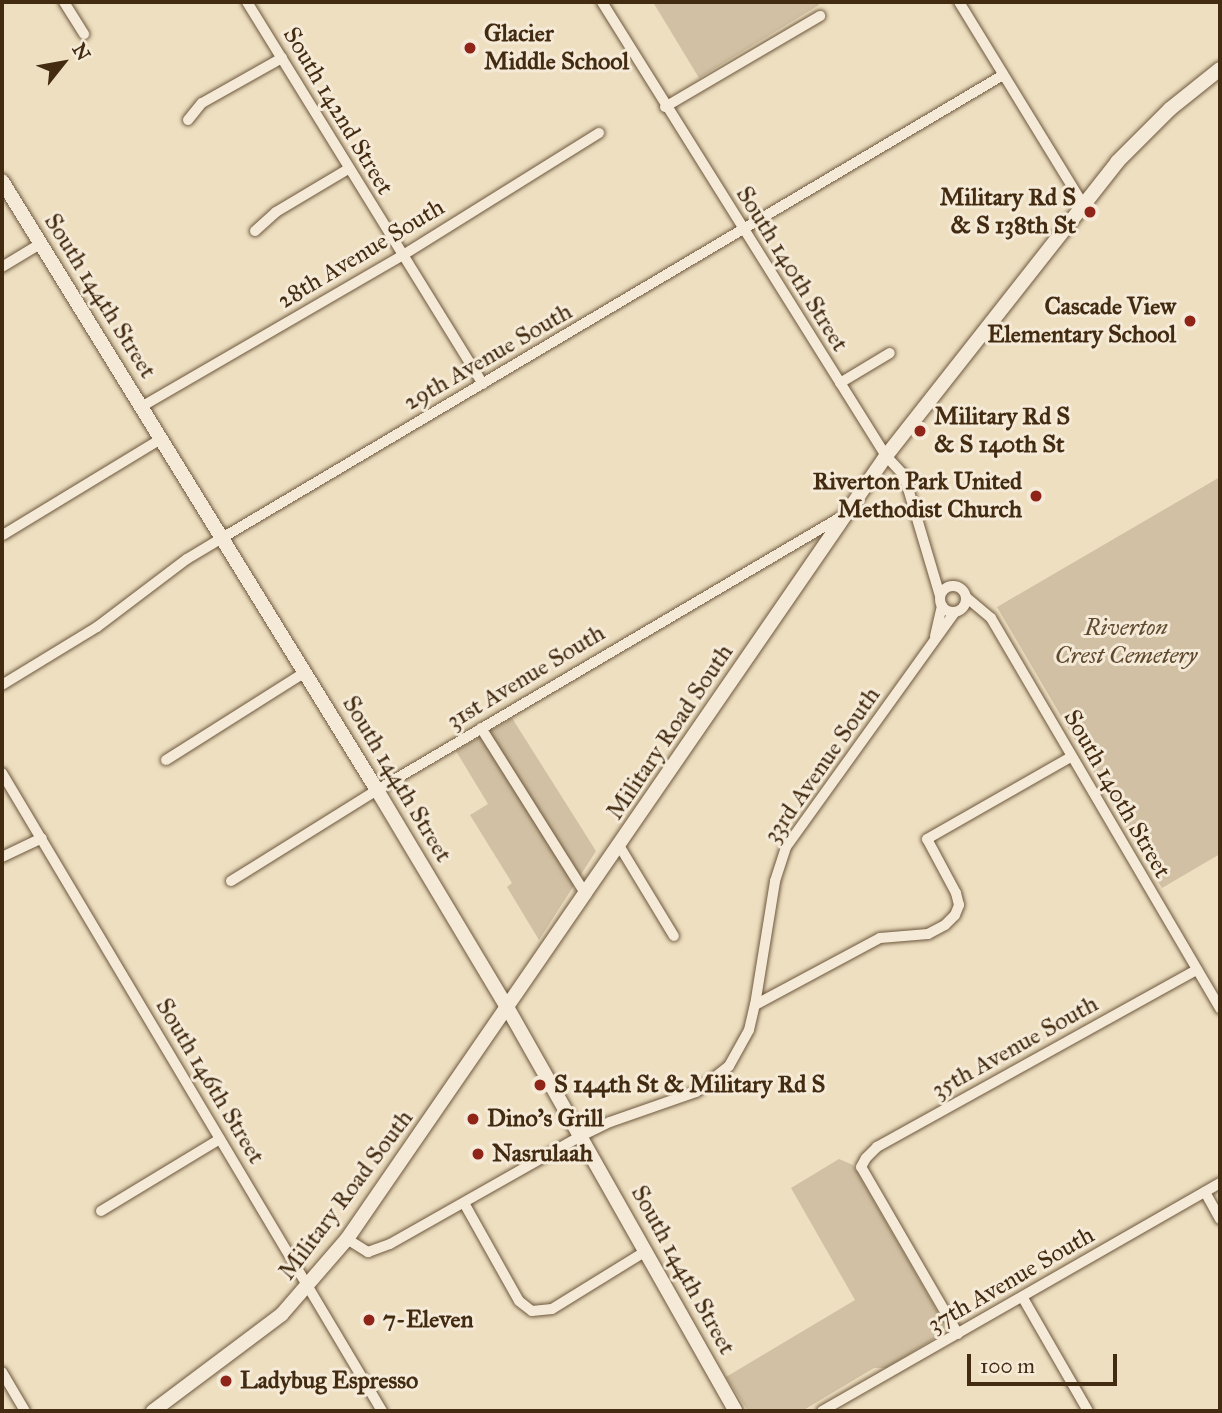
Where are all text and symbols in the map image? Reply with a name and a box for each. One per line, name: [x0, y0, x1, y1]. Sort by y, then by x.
place label: Glacier Middle School: [484, 20, 629, 76]
street label: South 142nd Street: [277, 22, 399, 200]
north arrow: [28, 28, 98, 98]
text: N: [67, 39, 95, 65]
marker: Glacier Middle School: [462, 40, 478, 56]
street label: South 140th Street: [730, 181, 854, 357]
place label: Military Rd S & S 138th St: [940, 184, 1076, 240]
street label: 28th Avenue South: [272, 193, 450, 315]
marker: Military Rd S & S 138th St: [1082, 204, 1098, 220]
street label: South 144th Street: [38, 208, 162, 384]
place label: Cascade View Elementary School: [987, 293, 1176, 349]
street label: 29th Avenue South: [399, 297, 577, 417]
marker: Cascade View Elementary School: [1182, 313, 1198, 329]
place label: Military Rd S & S 140th St: [934, 403, 1070, 459]
marker: Military Rd S & S 140th St: [912, 423, 928, 439]
place label: Riverton Park United Methodist Church: [813, 468, 1022, 524]
marker: Riverton Park United Methodist Church: [1028, 488, 1044, 504]
park label: Riverton Crest Cemetery: [1055, 614, 1197, 670]
street label: 31st Avenue South: [442, 618, 610, 736]
street label: Military Road South: [601, 639, 739, 825]
street label: 33rd Avenue South: [758, 682, 886, 848]
street label: South 144th Street: [336, 691, 458, 867]
street label: South 140th Street: [1057, 705, 1177, 883]
street label: 35th Avenue South: [927, 989, 1103, 1105]
street label: South 146th Street: [149, 993, 271, 1169]
place label: S 144th St & Military Rd S: [554, 1071, 825, 1099]
marker: S 144th St & Military Rd S: [532, 1077, 548, 1093]
street label: Military Road South: [273, 1104, 419, 1286]
place label: Dino's Grill: [487, 1105, 604, 1133]
marker: Dino's Grill: [465, 1111, 481, 1127]
place label: Nasrulaah: [492, 1140, 593, 1168]
marker: Nasrulaah: [470, 1146, 486, 1162]
street label: South 144th Street: [625, 1180, 741, 1360]
street label: 37th Avenue South: [923, 1221, 1099, 1339]
place label: 7-Eleven: [383, 1306, 473, 1334]
marker: 7-Eleven: [361, 1312, 377, 1328]
scale bar: [970, 1340, 1120, 1384]
text: 100 m: [980, 1353, 1035, 1379]
place label: Ladybug Espresso: [240, 1367, 418, 1395]
marker: Ladybug Espresso: [218, 1373, 234, 1389]

